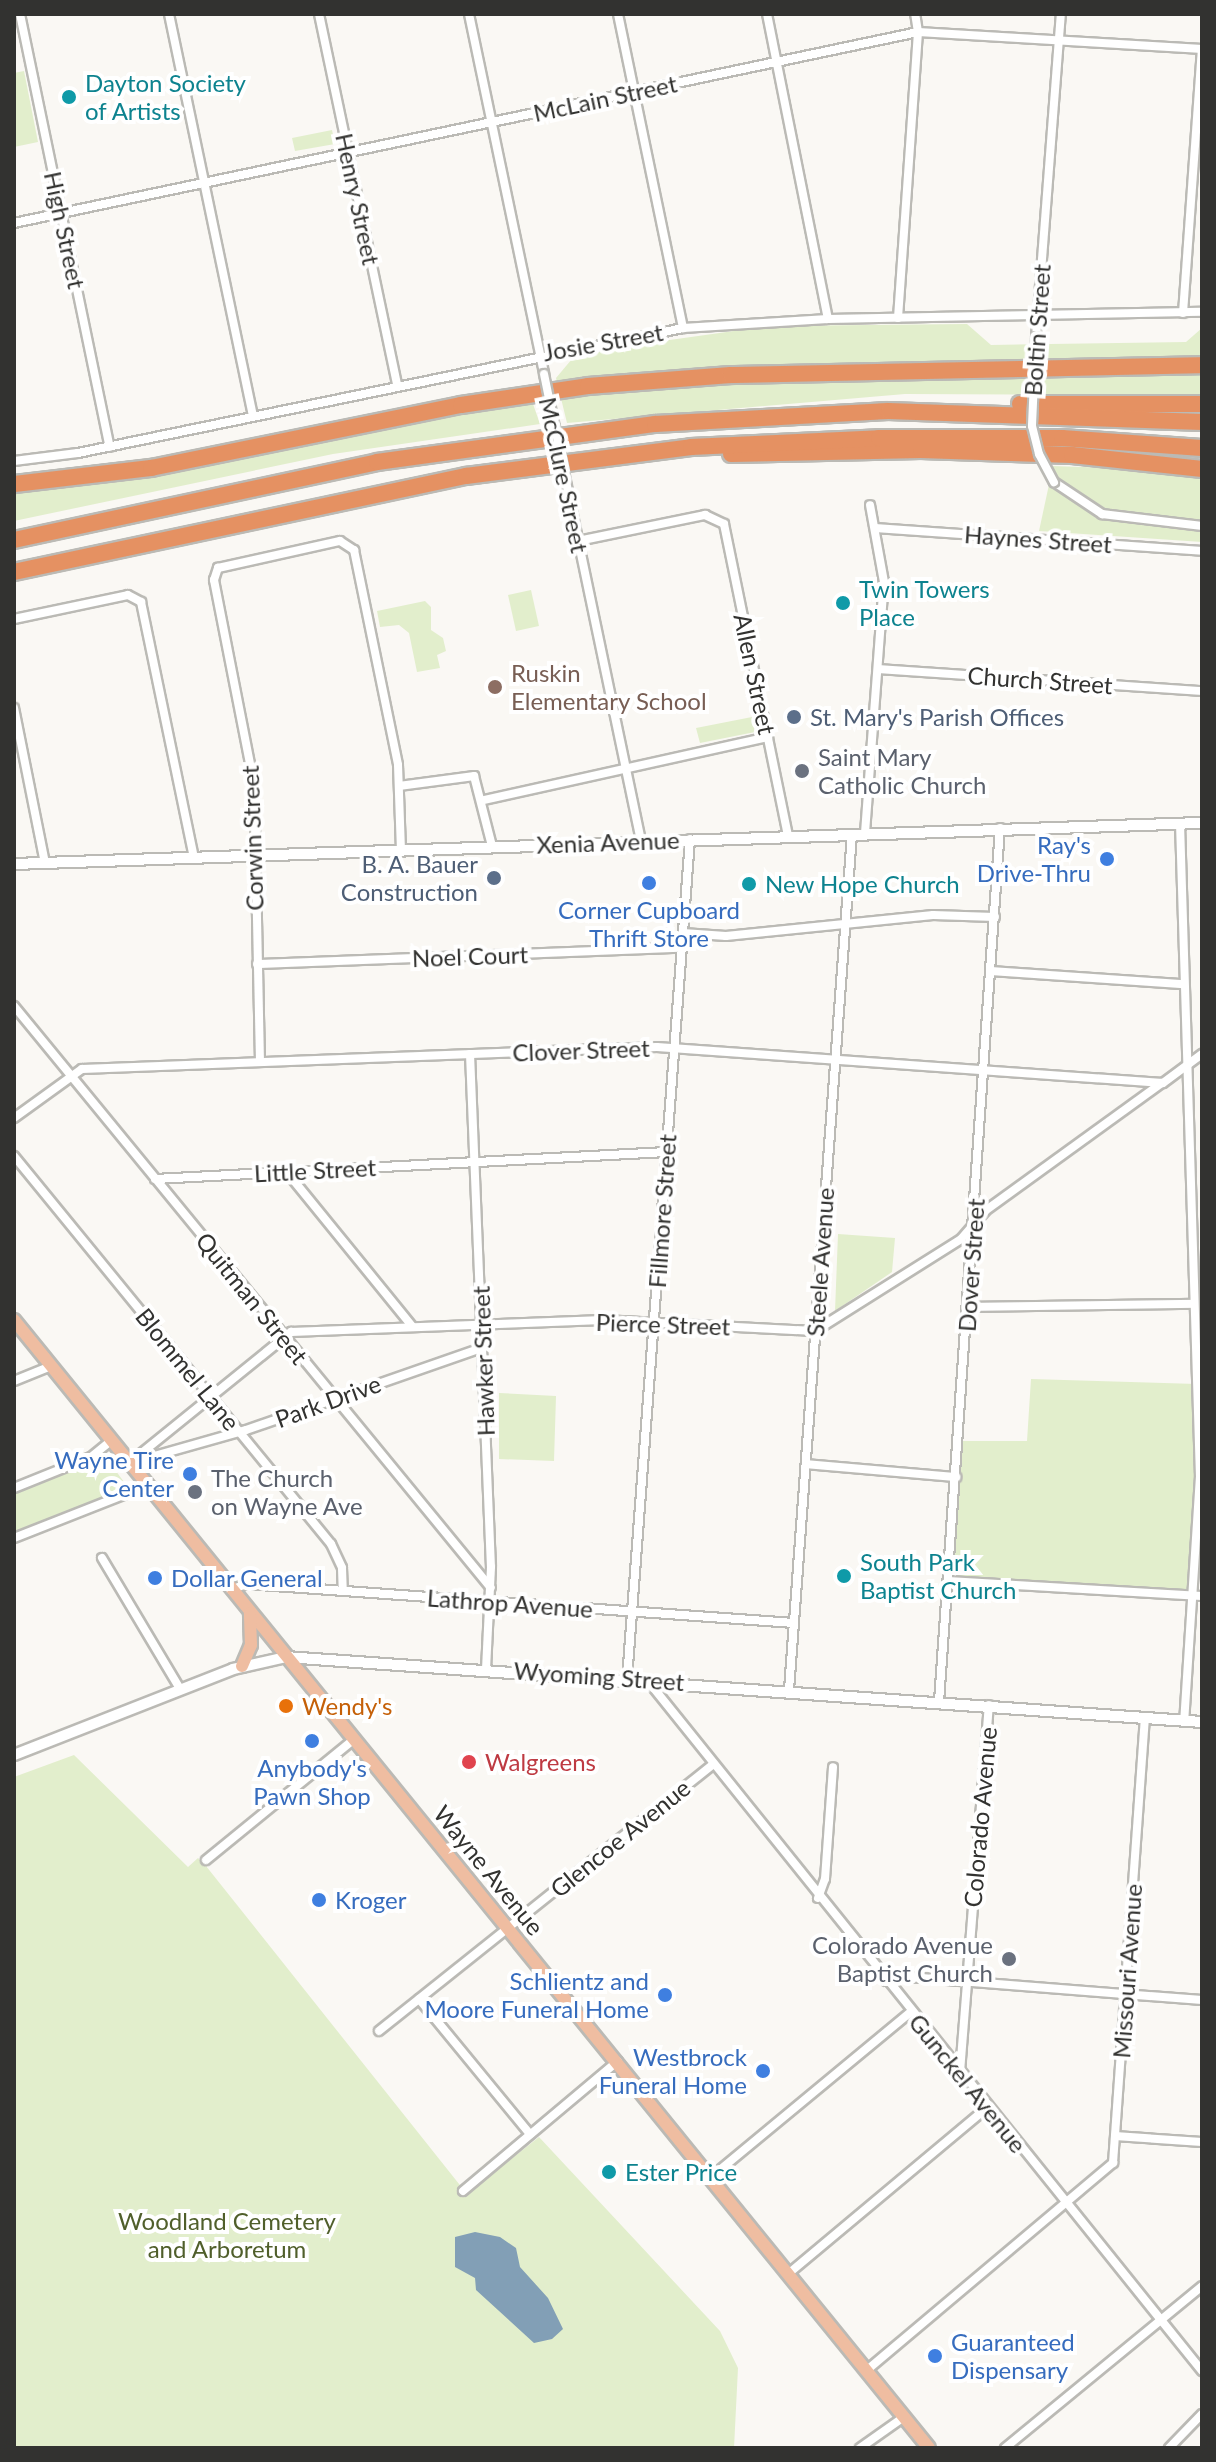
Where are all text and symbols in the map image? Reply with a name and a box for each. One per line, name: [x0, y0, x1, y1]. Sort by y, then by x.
place label: Dayton Society of Artists: [85, 69, 246, 125]
street label: McLain Street: [531, 69, 679, 127]
marker: Dayton Society of Artists: [60, 88, 78, 106]
street label: Henry Street: [330, 130, 386, 268]
street label: High Street: [39, 169, 91, 291]
street label: Boltin Street: [1018, 263, 1056, 397]
street label: Josie Street: [541, 317, 665, 367]
street label: McClure Street: [533, 395, 595, 555]
street label: Haynes Street: [963, 519, 1113, 559]
place label: Twin Towers Place: [859, 575, 990, 631]
marker: Twin Towers Place: [834, 594, 852, 612]
street label: Allen Street: [728, 611, 782, 737]
place label: Ruskin Elementary School: [511, 659, 707, 715]
street label: Church Street: [967, 661, 1113, 699]
marker: Ruskin Elementary School: [486, 678, 504, 696]
place label: St. Mary's Parish Offices: [810, 703, 1064, 731]
marker: St. Mary's Parish Offices: [785, 708, 803, 726]
place label: Saint Mary Catholic Church: [818, 743, 986, 799]
marker: Saint Mary Catholic Church: [793, 762, 811, 780]
street label: Corwin Street: [235, 765, 269, 911]
street label: Xenia Avenue: [536, 825, 680, 859]
place label: Ray's Drive-Thru: [977, 831, 1091, 887]
place label: B. A. Bauer Construction: [341, 850, 478, 906]
marker: Ray's Drive-Thru: [1098, 850, 1116, 868]
marker: B. A. Bauer Construction: [485, 869, 503, 887]
place label: New Hope Church: [765, 870, 960, 898]
marker: Corner Cupboard Thrift Store: [640, 874, 658, 892]
marker: New Hope Church: [740, 875, 758, 893]
place label: Corner Cupboard Thrift Store: [558, 896, 740, 952]
street label: Noel Court: [411, 940, 529, 972]
street label: Clover Street: [512, 1033, 650, 1067]
street label: Fillmore Street: [642, 1133, 682, 1289]
street label: Little Street: [253, 1152, 377, 1188]
street label: Steele Avenue: [800, 1186, 840, 1338]
street label: Dover Street: [952, 1197, 990, 1333]
street label: Quitman Street: [190, 1226, 314, 1370]
street label: Hawker Street: [466, 1285, 500, 1437]
street label: Blommel Lane: [130, 1302, 246, 1436]
street label: Pierce Street: [595, 1307, 731, 1341]
street label: Park Drive: [271, 1369, 385, 1433]
place label: Wayne Tire Center: [54, 1446, 174, 1502]
place label: The Church on Wayne Ave: [211, 1464, 364, 1520]
marker: Wayne Tire Center: [181, 1465, 199, 1483]
marker: The Church on Wayne Ave: [186, 1483, 204, 1501]
place label: South Park Baptist Church: [860, 1548, 1016, 1604]
place label: Dollar General: [171, 1564, 323, 1592]
marker: South Park Baptist Church: [835, 1567, 853, 1585]
marker: Dollar General: [146, 1569, 164, 1587]
street label: Lathrop Avenue: [426, 1583, 594, 1623]
street label: Wyoming Street: [513, 1656, 685, 1696]
place label: Wendy's: [302, 1692, 392, 1720]
marker: Wendy's: [277, 1697, 295, 1715]
street label: Colorado Avenue: [958, 1725, 1002, 1909]
marker: Anybody's Pawn Shop: [303, 1732, 321, 1750]
place label: Walgreens: [485, 1748, 596, 1776]
marker: Walgreens: [460, 1753, 478, 1771]
place label: Anybody's Pawn Shop: [253, 1754, 371, 1810]
street label: Glencoe Avenue: [544, 1773, 696, 1903]
street label: Wayne Avenue: [428, 1799, 550, 1941]
street label: Missouri Avenue: [1107, 1882, 1147, 2060]
place label: Kroger: [335, 1886, 406, 1914]
marker: Kroger: [310, 1891, 328, 1909]
place label: Colorado Avenue Baptist Church: [811, 1931, 993, 1987]
marker: Colorado Avenue Baptist Church: [1000, 1950, 1018, 1968]
place label: Schlientz and Moore Funeral Home: [424, 1967, 649, 2023]
marker: Schlientz and Moore Funeral Home: [656, 1986, 674, 2004]
street label: Gunckel Avenue: [903, 2007, 1033, 2159]
place label: Westbrock Funeral Home: [599, 2043, 747, 2099]
marker: Westbrock Funeral Home: [754, 2062, 772, 2080]
place label: Ester Price: [625, 2158, 738, 2186]
marker: Ester Price: [600, 2163, 618, 2181]
park label: Woodland Cemetery and Arboretum: [118, 2207, 336, 2263]
place label: Guaranteed Dispensary: [951, 2328, 1075, 2384]
marker: Guaranteed Dispensary: [926, 2347, 944, 2365]

